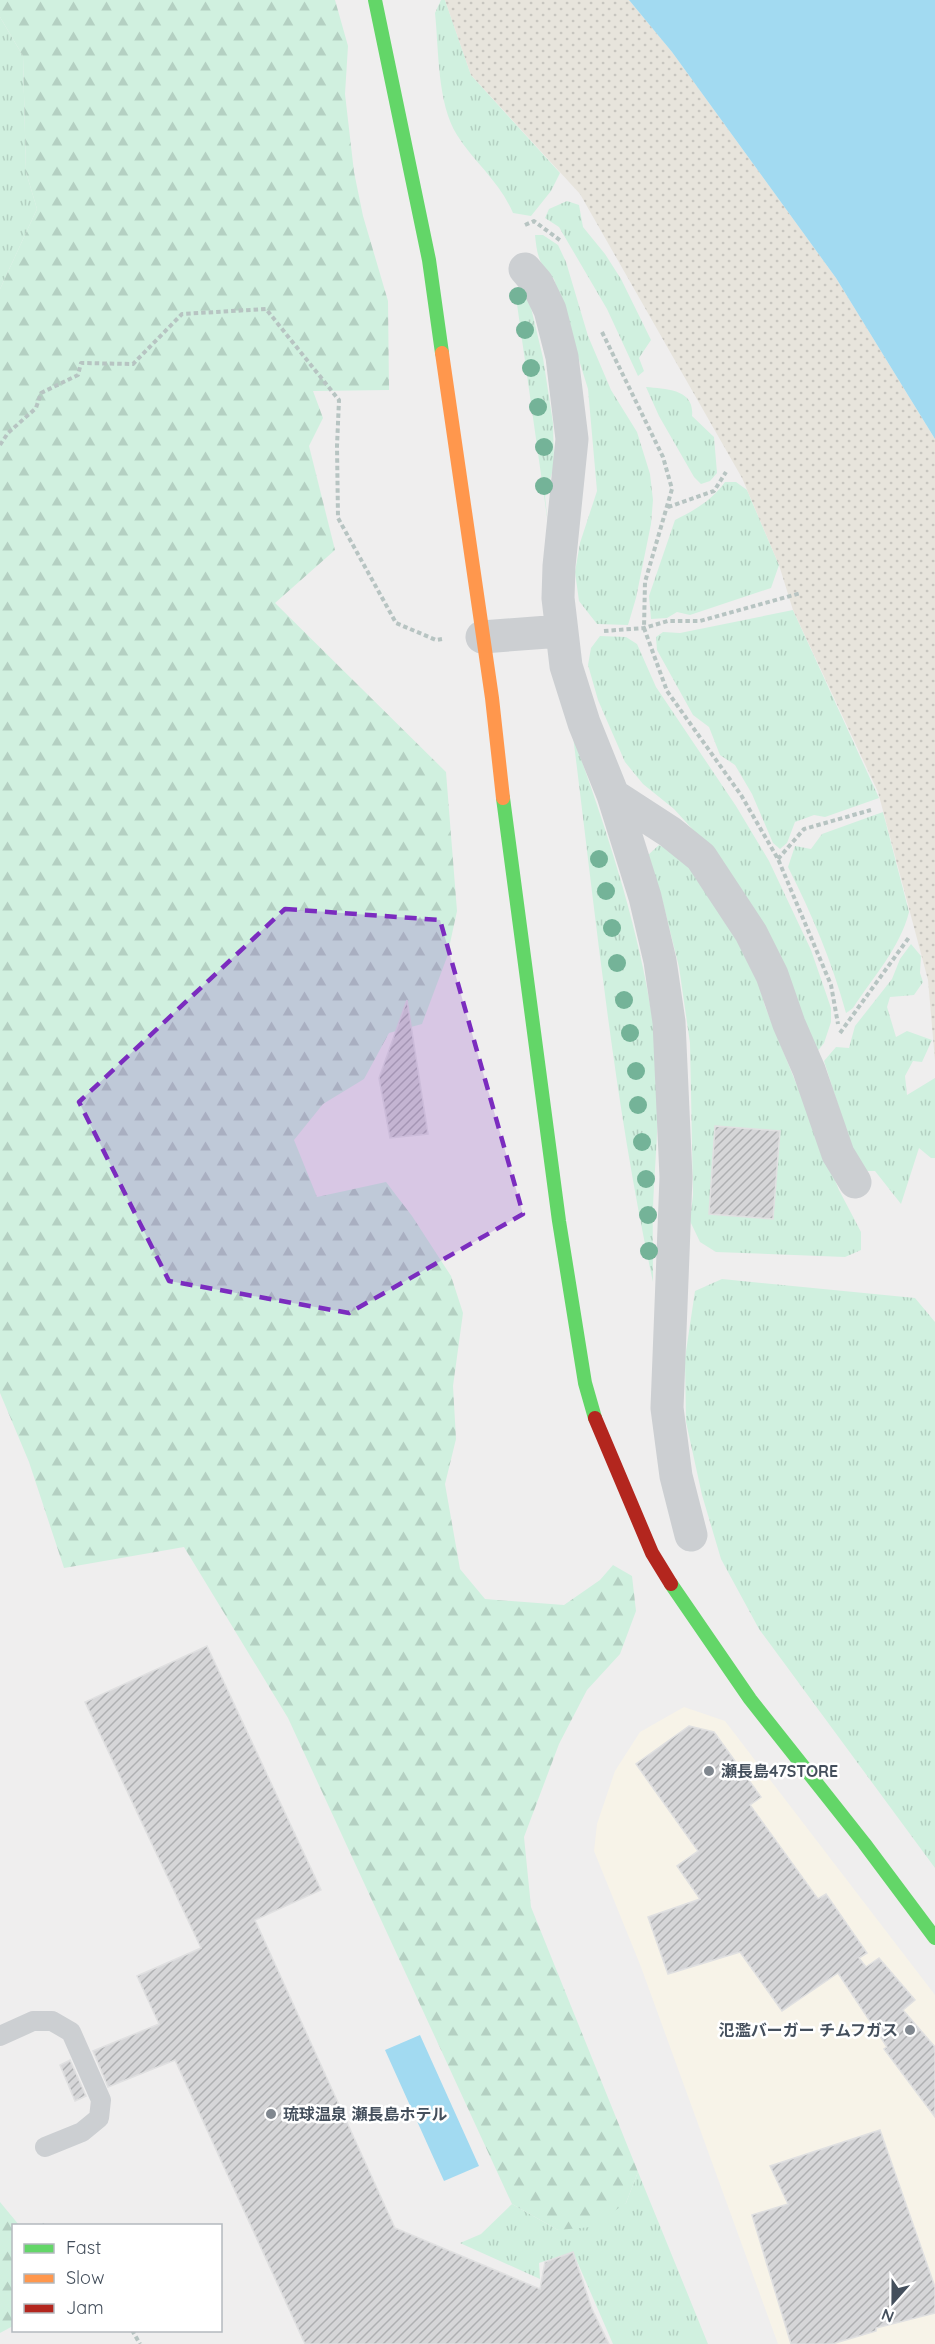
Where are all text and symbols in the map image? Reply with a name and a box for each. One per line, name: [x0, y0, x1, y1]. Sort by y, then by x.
place label: 瀬長島47STORE: [721, 1761, 838, 1781]
marker: 瀬長島47STORE: [702, 1764, 716, 1778]
place label: 氾濫バーガー チムフガス: [719, 2020, 898, 2040]
marker: 氾濫バーガー チムフガス: [903, 2023, 917, 2037]
place label: 琉球温泉 瀬長島ホテル: [283, 2104, 447, 2124]
marker: 琉球温泉 瀬長島ホテル: [264, 2107, 278, 2121]
legend: [12, 2224, 222, 2332]
text: Fast: [66, 2236, 101, 2259]
text: Slow: [66, 2266, 104, 2289]
north arrow: [863, 2272, 923, 2332]
text: Jam: [66, 2296, 104, 2319]
text: N: [879, 2305, 897, 2327]

